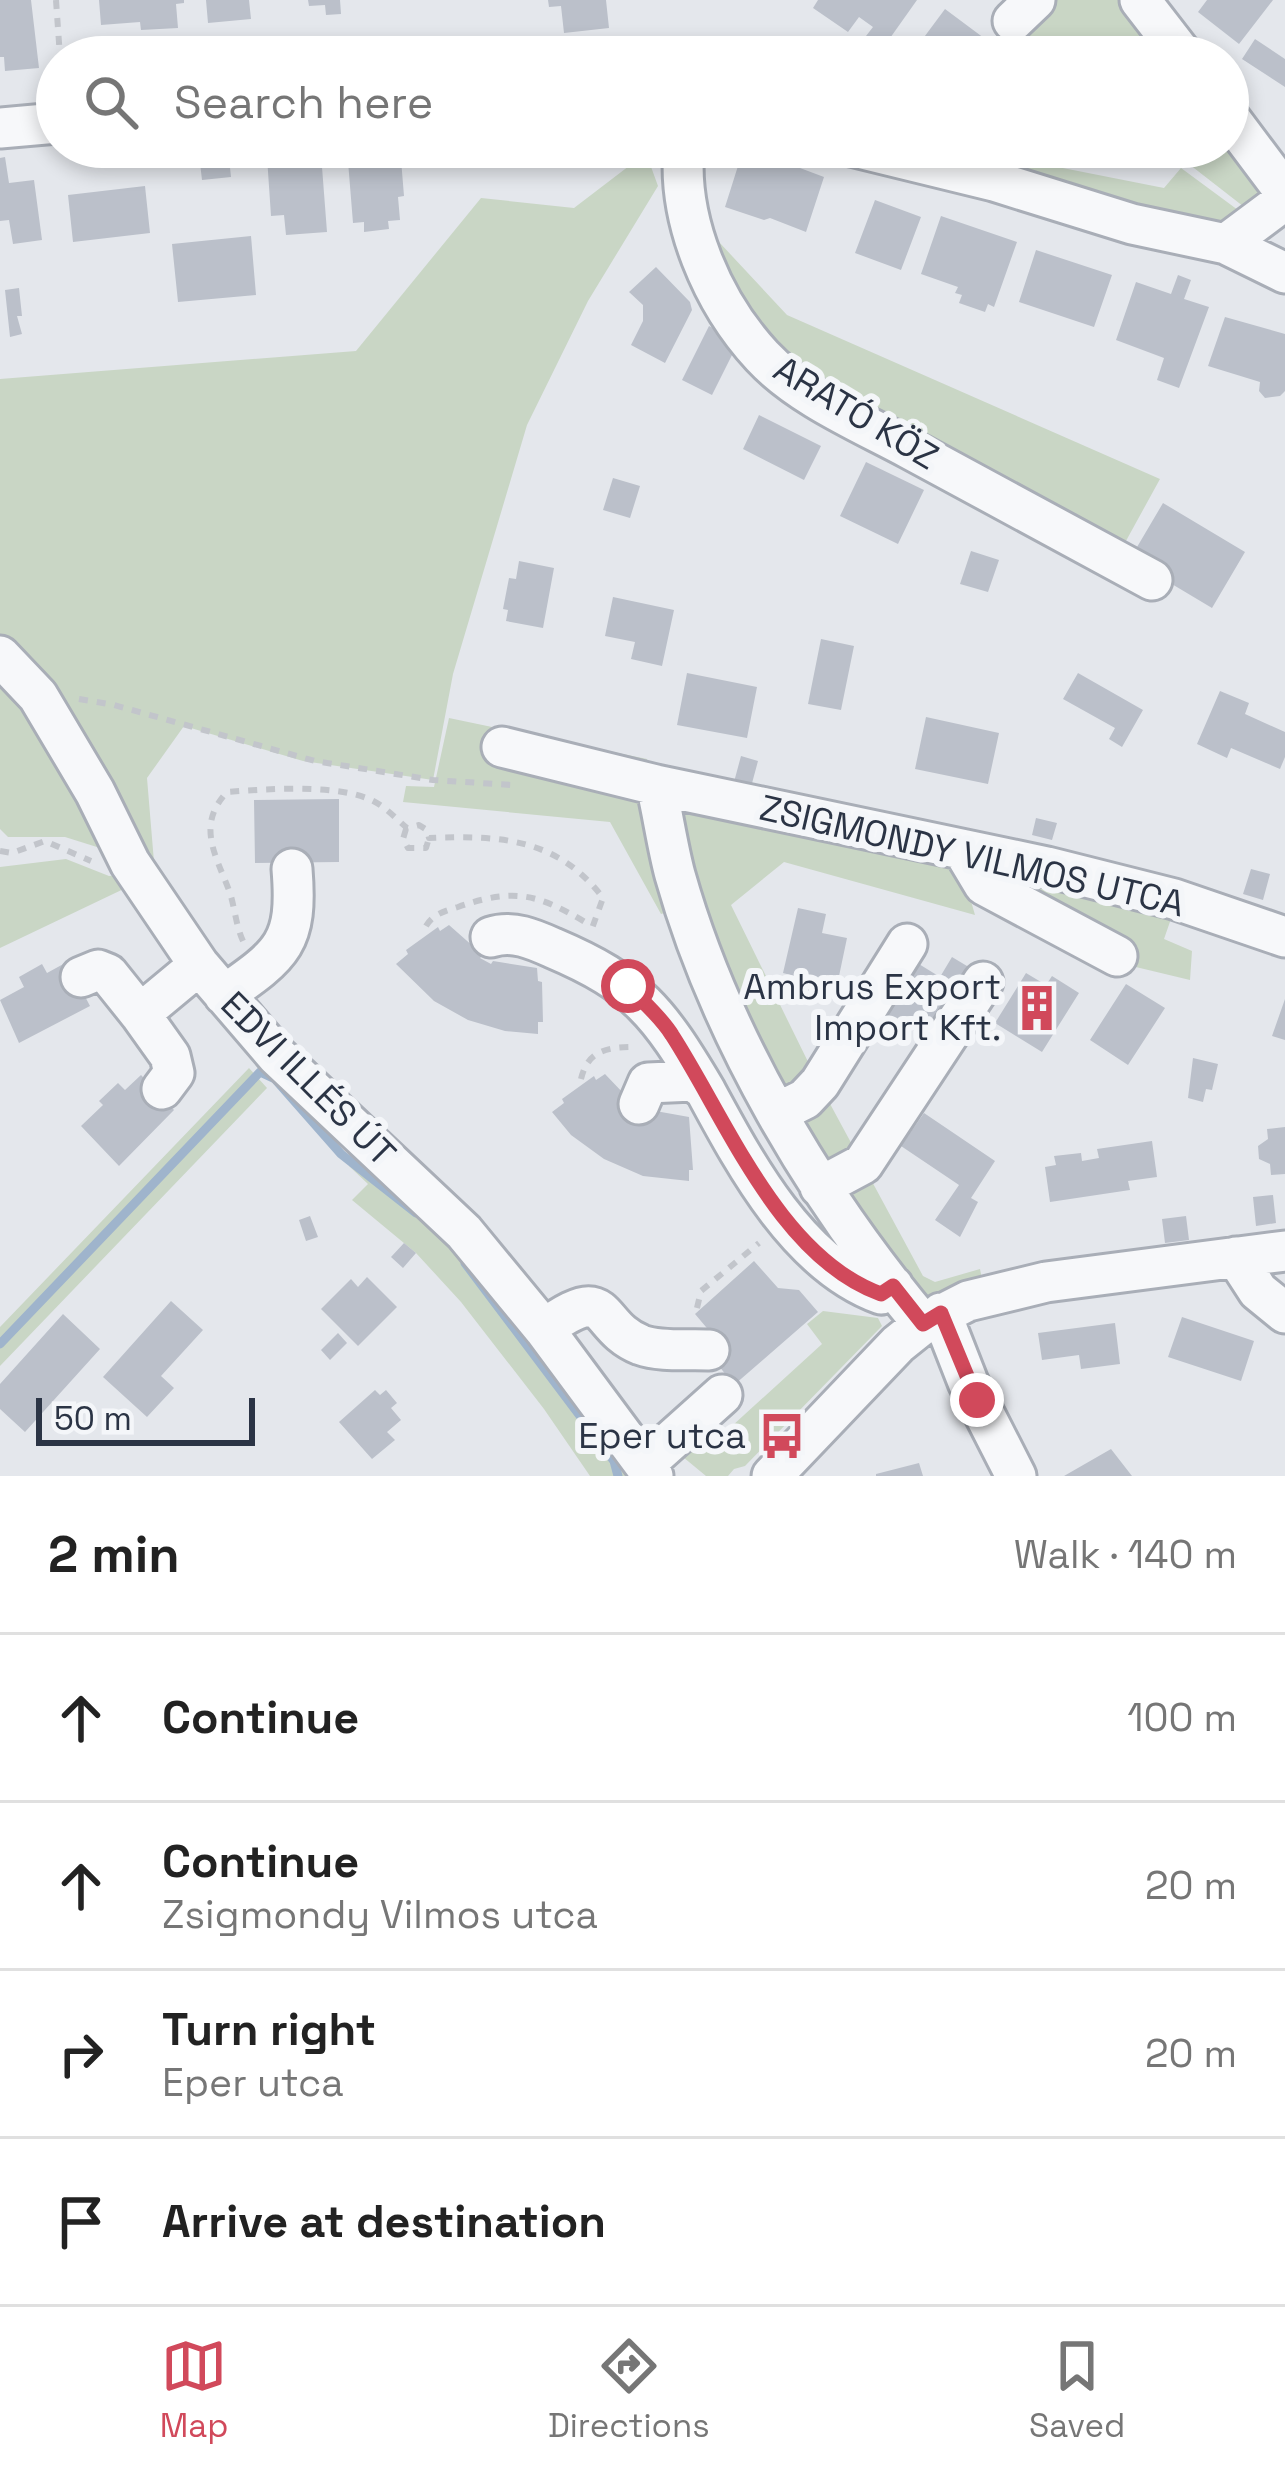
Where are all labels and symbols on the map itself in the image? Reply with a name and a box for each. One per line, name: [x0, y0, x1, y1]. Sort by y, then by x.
street label: ARATÓ KÖZ: [765, 346, 947, 480]
street label: ZSIGMONDY VILMOS UTCA: [755, 785, 1189, 927]
route start: [601, 959, 655, 1013]
place label: Ambrus Export Import Kft.: [743, 964, 1001, 1051]
street label: EDVI ILLÉS ÚT: [211, 982, 405, 1176]
building icon: Ambrus Export Import Kft.: [1012, 983, 1062, 1033]
route end: [950, 1373, 1004, 1427]
scale bar: [36, 1392, 255, 1445]
bus stop icon: Eper utca: [757, 1411, 807, 1461]
place label: Eper utca: [578, 1413, 746, 1459]

